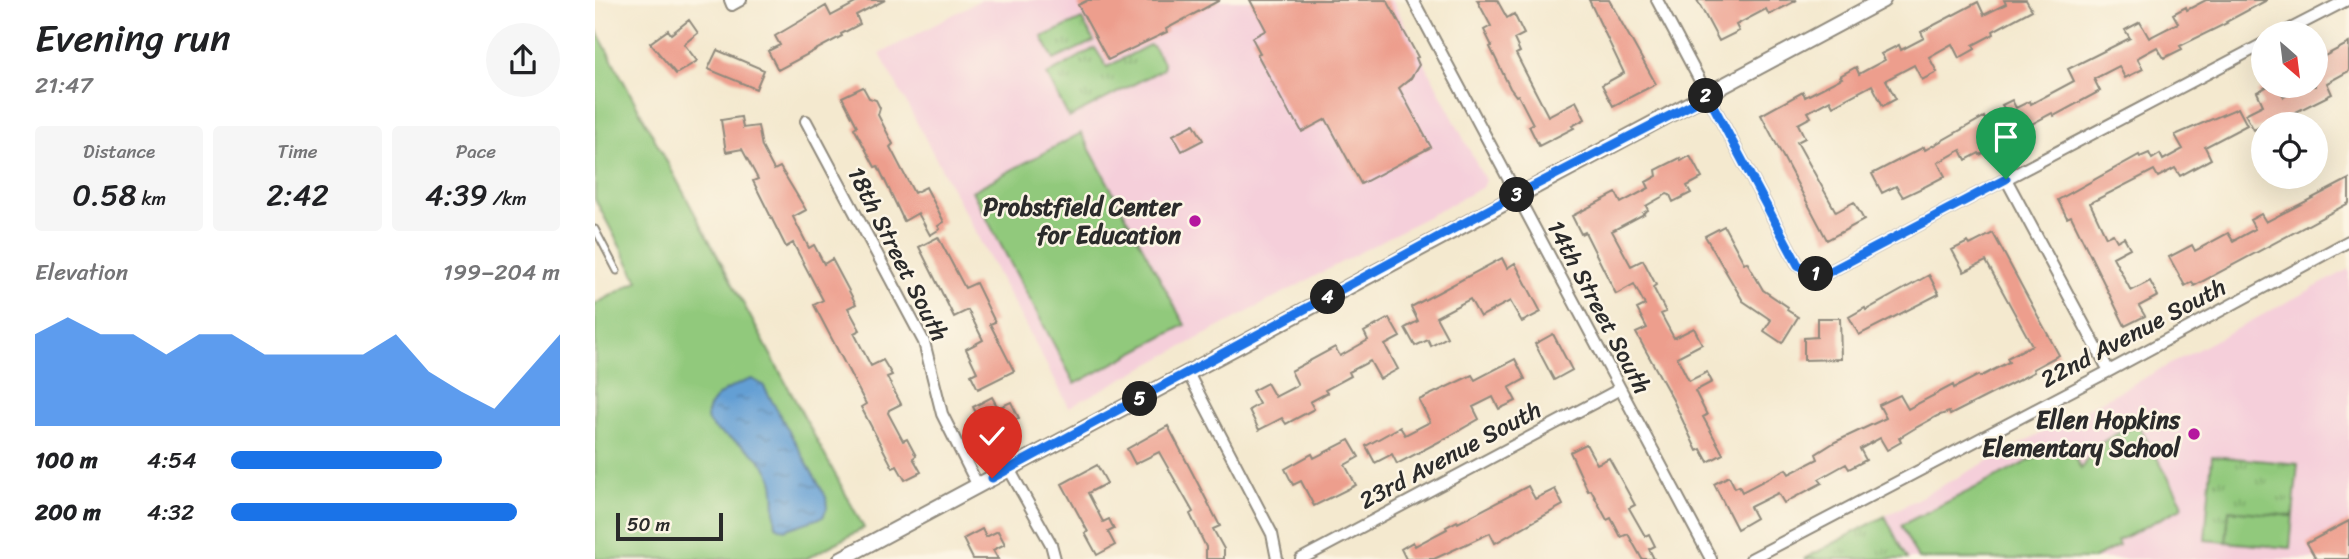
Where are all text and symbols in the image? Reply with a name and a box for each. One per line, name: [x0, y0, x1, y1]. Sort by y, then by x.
text: Evening run: [35, 5, 231, 72]
north arrow: [2251, 21, 2327, 98]
map controls: [2251, 21, 2328, 189]
button: share: [486, 23, 560, 97]
text: 21:47: [35, 65, 93, 106]
pin: 2: [1689, 78, 1723, 114]
text: 2: [1700, 79, 1711, 112]
pin: [1976, 107, 2036, 179]
button: locate: [2251, 112, 2328, 189]
icon: arrive: [1987, 118, 2025, 156]
text: Distance: [83, 135, 155, 168]
text: Time: [277, 135, 318, 168]
text: Pace: [456, 135, 496, 168]
street label: 18th Street South: [836, 159, 960, 349]
text: 0.58: [72, 168, 137, 222]
text: 2:42: [266, 168, 329, 222]
text: 4:39: [425, 168, 488, 222]
pin: 3: [1499, 178, 1535, 212]
text: 3: [1511, 178, 1522, 211]
text: km: [137, 182, 166, 215]
text: /km: [488, 182, 527, 215]
place label: Probstfield Center for Education: [983, 186, 1183, 256]
street label: 14th Street South: [1535, 212, 1663, 402]
marker: Probstfield Center for Education: [1187, 213, 1203, 229]
text: Elevation: [35, 252, 128, 293]
text: 199–204 m: [443, 252, 560, 293]
pin: 1: [1799, 256, 1833, 292]
text: 1: [1811, 257, 1820, 290]
street label: 22nd Avenue South: [2032, 266, 2234, 400]
pin: 4: [1311, 280, 1345, 314]
text: 4: [1322, 280, 1333, 313]
pin: 5: [1123, 382, 1157, 416]
text: 5: [1134, 382, 1145, 415]
street label: 23rd Avenue South: [1351, 389, 1549, 521]
place label: Ellen Hopkins Elementary School: [1982, 399, 2181, 469]
pin: [962, 406, 1022, 478]
icon: check: [973, 417, 1011, 455]
marker: Ellen Hopkins Elementary School: [2186, 426, 2202, 442]
text: 100 m: [35, 440, 98, 481]
text: 4:54: [147, 440, 197, 481]
text: 200 m: [35, 492, 101, 533]
text: 4:32: [147, 492, 194, 533]
text: 50 m: [627, 508, 670, 541]
scale bar: [616, 510, 723, 542]

